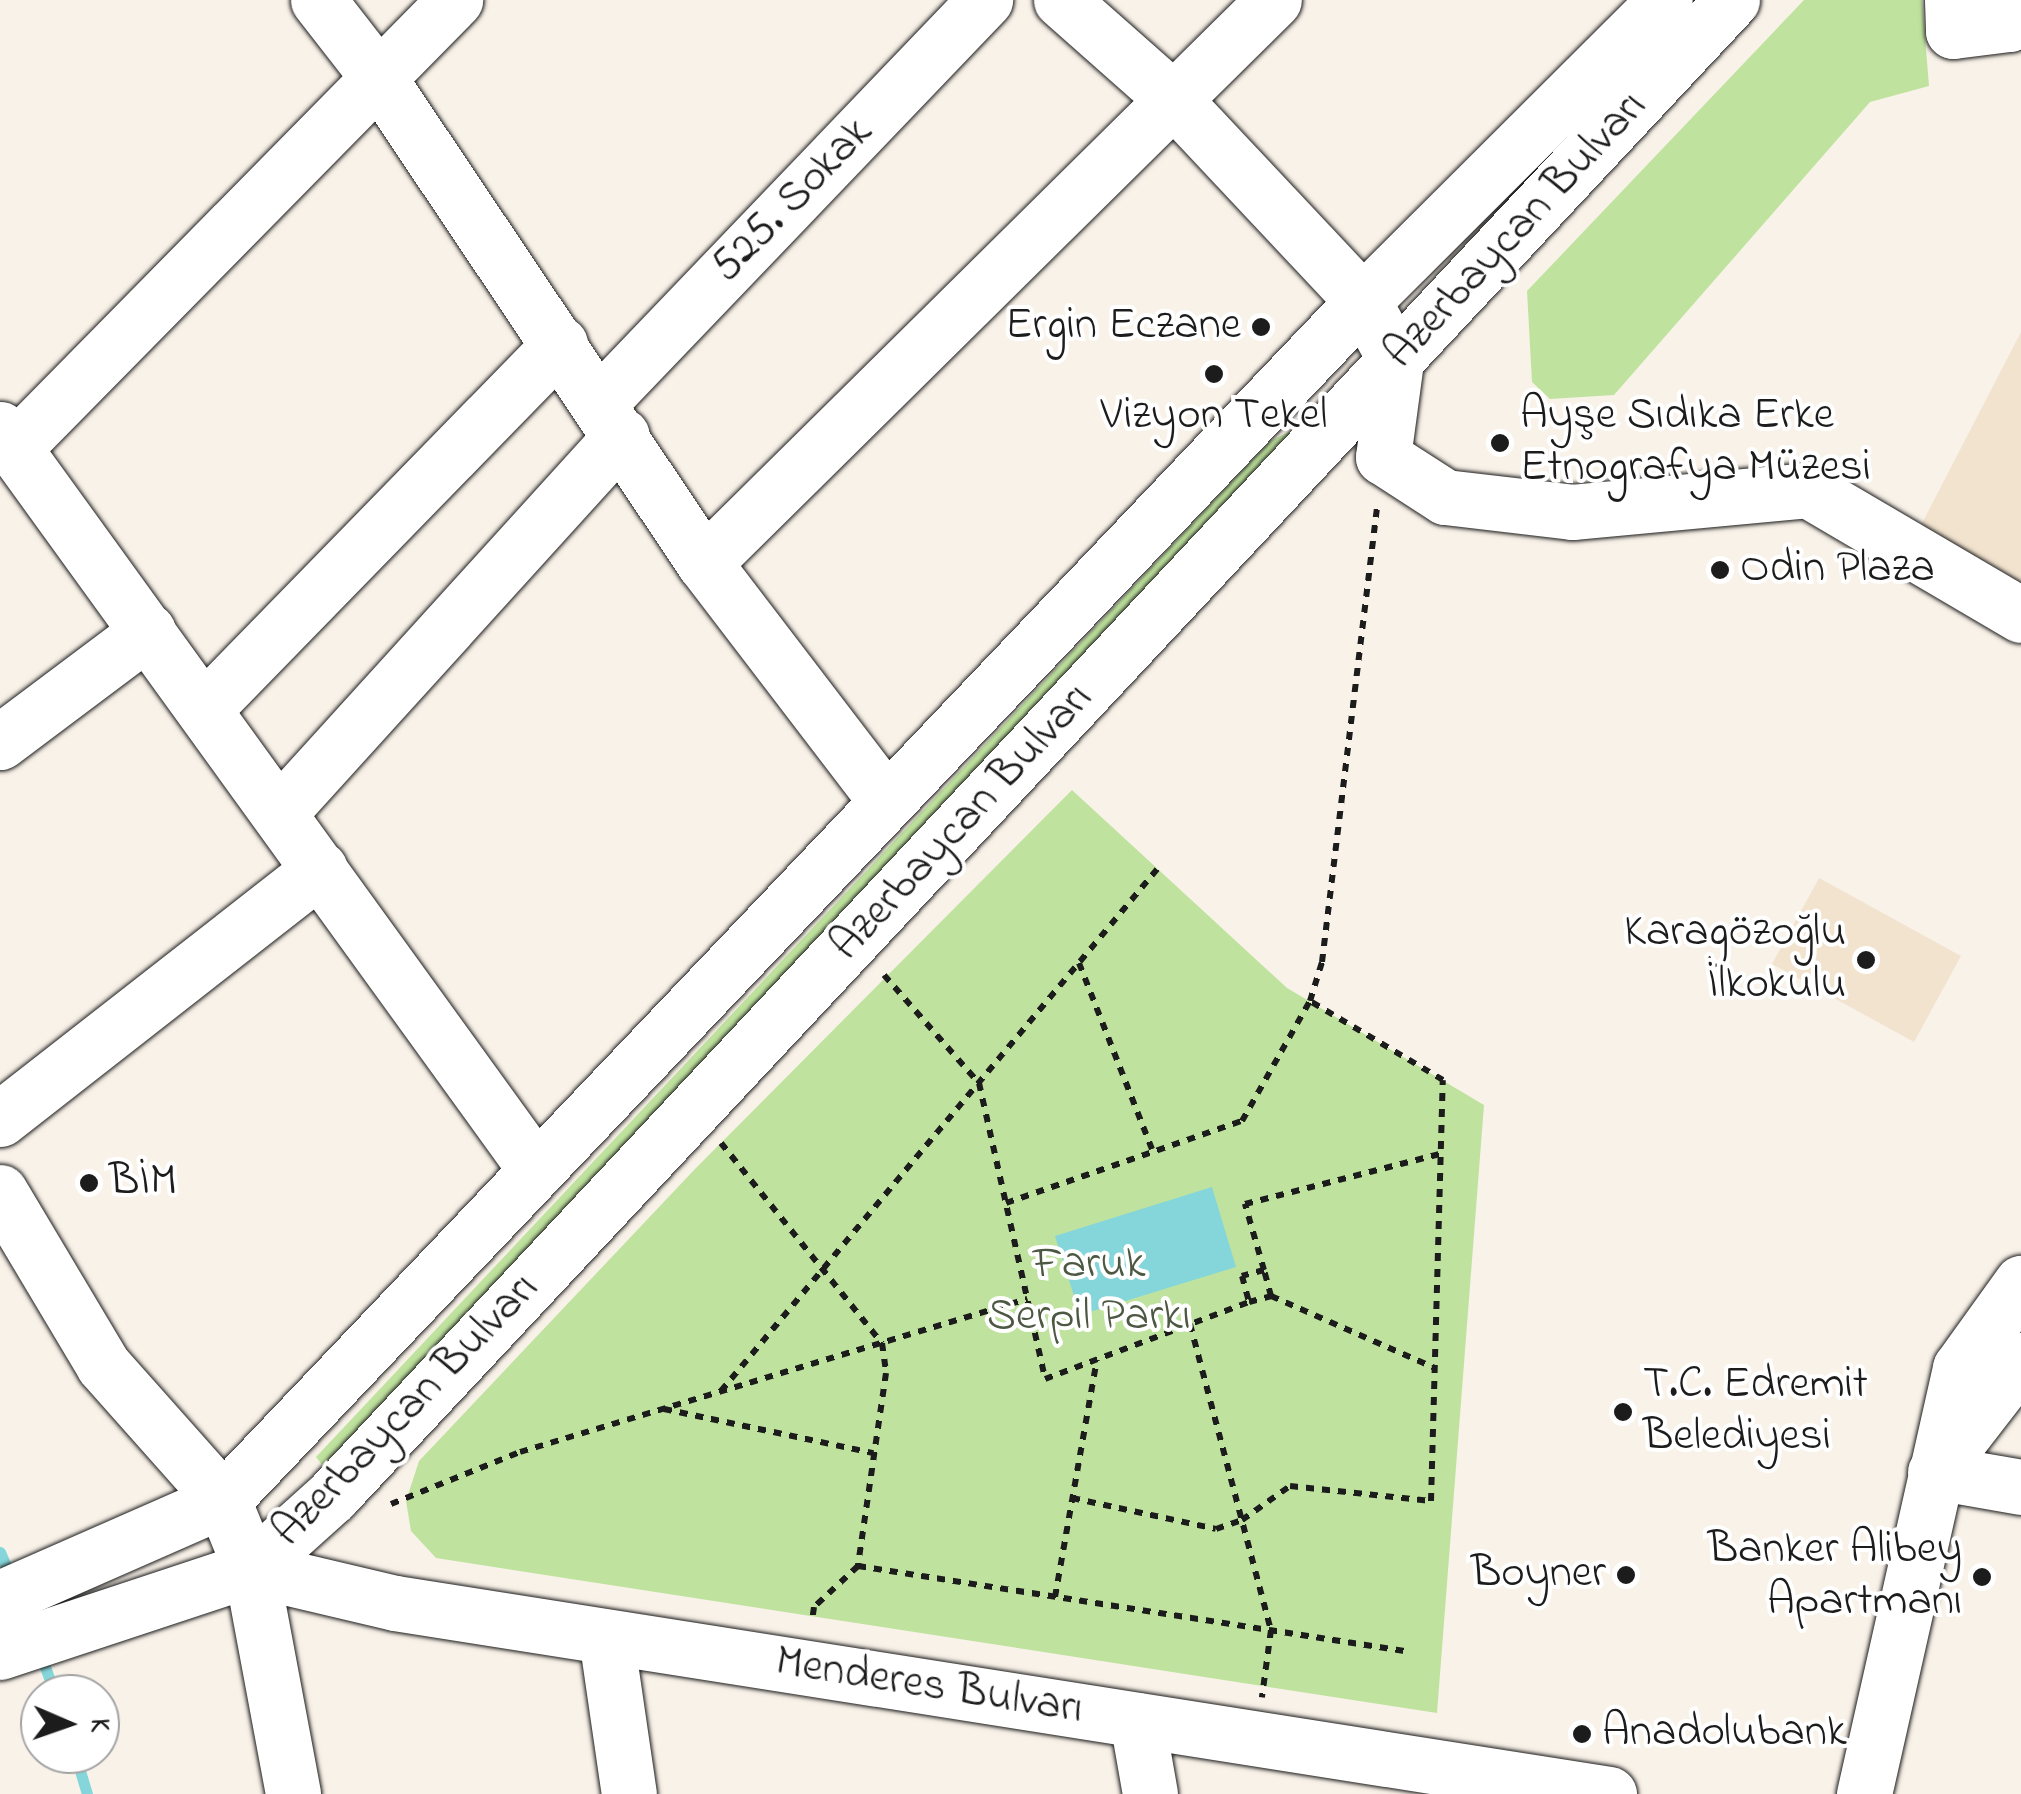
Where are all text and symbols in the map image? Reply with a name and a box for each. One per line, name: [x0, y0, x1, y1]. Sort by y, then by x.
street label: Azerbaycan Bulvarı: [1374, 81, 1660, 381]
street label: 525. Sokak: [701, 107, 885, 295]
place label: Ergin Eczane: [1005, 300, 1241, 354]
marker: Ergin Eczane: [1250, 316, 1272, 338]
marker: Vizyon Tekel: [1203, 363, 1225, 385]
place label: Vizyon Tekel: [1101, 390, 1327, 444]
place label: Ayşe Sıdıka Erke Etnografya Müzesi: [1520, 390, 1871, 496]
marker: Ayşe Sıdıka Erke Etnografya Müzesi: [1489, 432, 1511, 454]
place label: Odin Plaza: [1740, 543, 1935, 597]
marker: Odin Plaza: [1709, 559, 1731, 581]
street label: Azerbaycan Bulvarı: [820, 673, 1106, 973]
place label: Karagözoğlu İlkokulu: [1624, 907, 1846, 1013]
marker: Karagözoğlu İlkokulu: [1855, 949, 1877, 971]
place label: BİM: [109, 1156, 177, 1210]
marker: BİM: [78, 1172, 100, 1194]
park label: Faruk Serpil Parkı: [987, 1239, 1191, 1345]
street label: Azerbaycan Bulvarı: [263, 1263, 551, 1559]
place label: T.C. Edremit Belediyesi: [1643, 1359, 1868, 1465]
marker: T.C. Edremit Belediyesi: [1612, 1401, 1634, 1423]
place label: Banker Alibey Apartmanı: [1708, 1524, 1962, 1630]
place label: Boyner: [1471, 1548, 1606, 1602]
marker: Boyner: [1615, 1564, 1637, 1586]
marker: Banker Alibey Apartmanı: [1971, 1566, 1993, 1588]
street label: Menderes Bulvarı: [771, 1636, 1087, 1738]
north arrow: [20, 1674, 120, 1774]
place label: Anadolubank: [1602, 1707, 1847, 1761]
text: K: [78, 1717, 119, 1733]
marker: Anadolubank: [1571, 1723, 1593, 1745]

